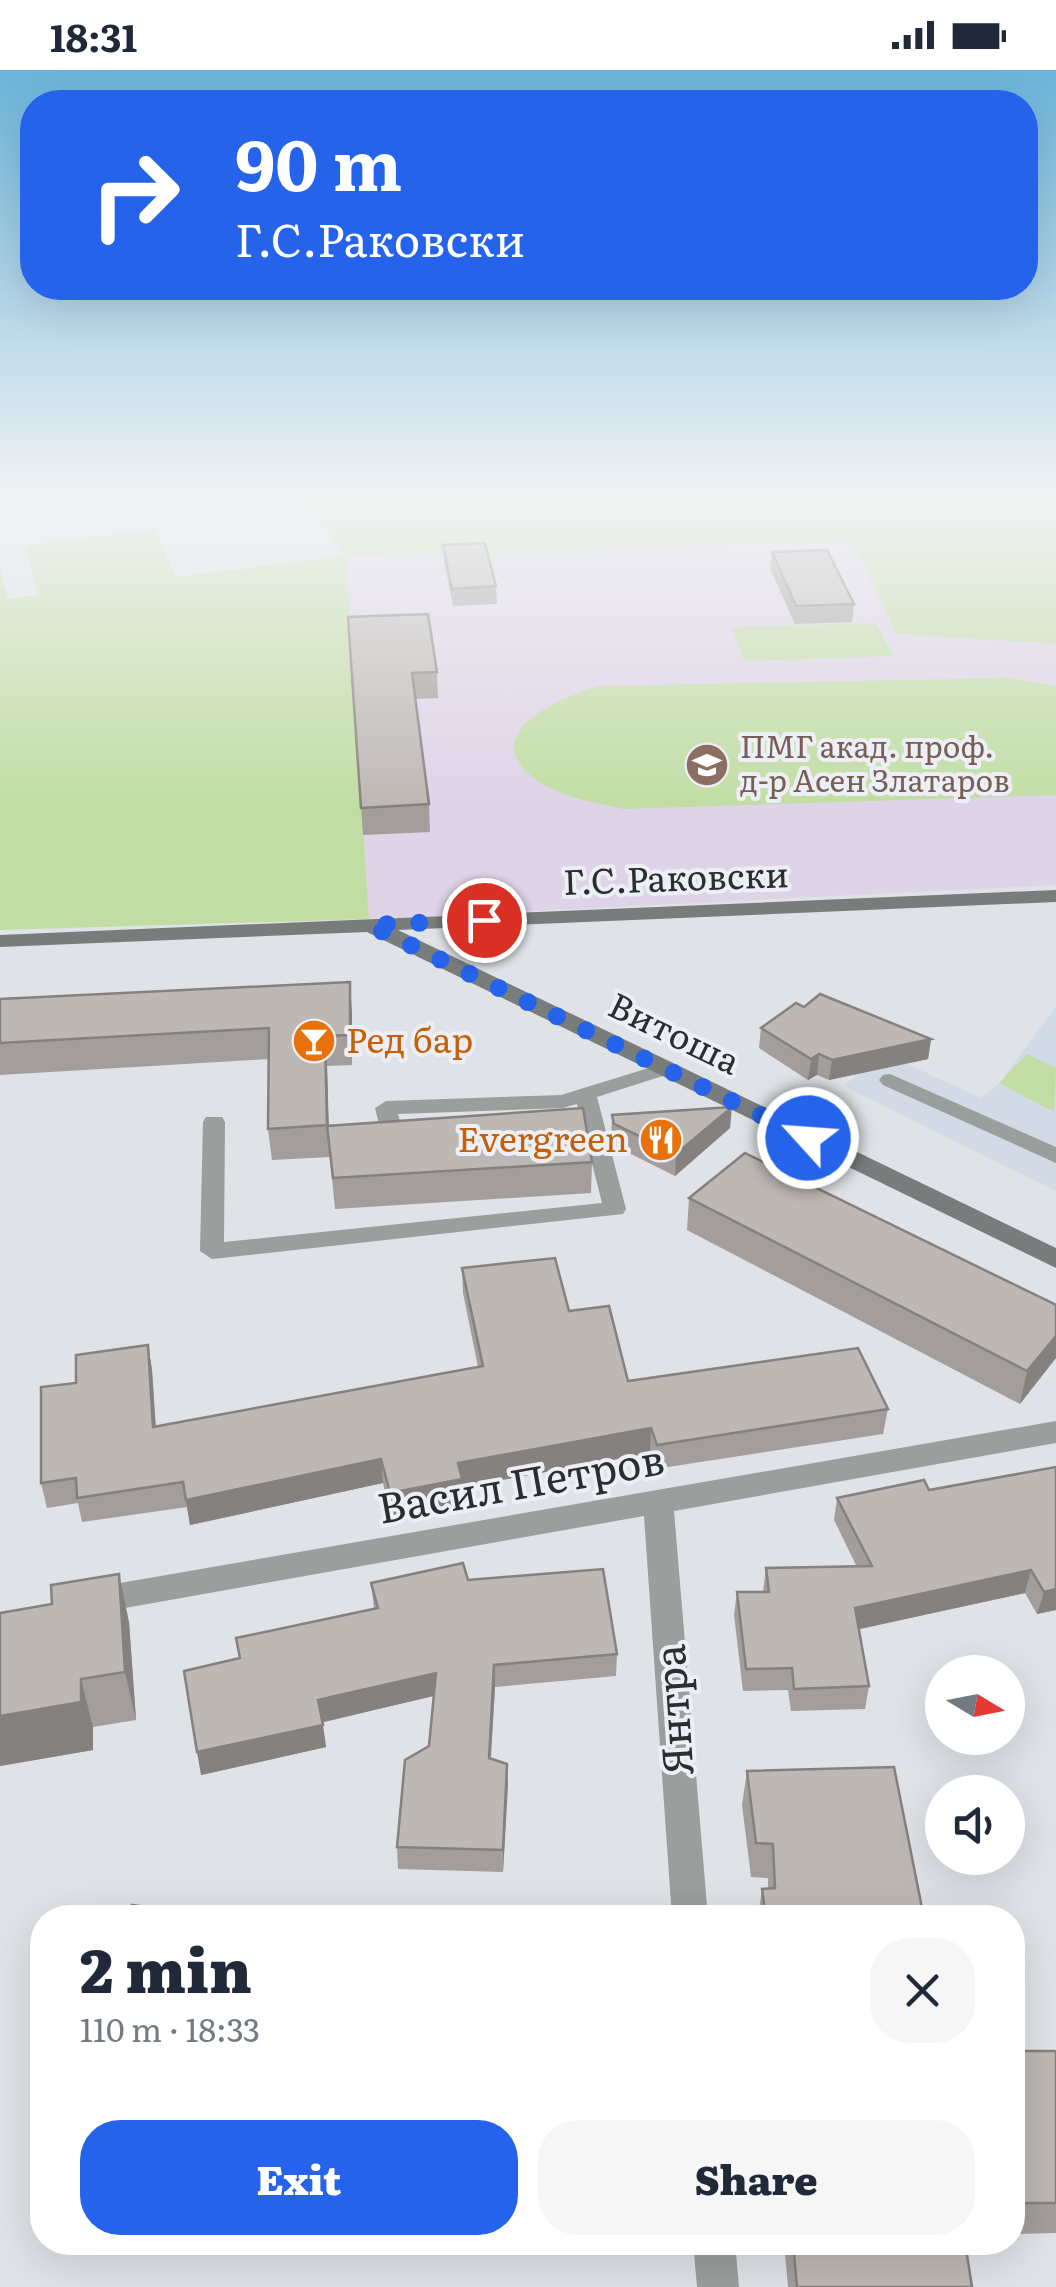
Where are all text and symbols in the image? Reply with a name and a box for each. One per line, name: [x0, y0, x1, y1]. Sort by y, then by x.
text: 18:31: [50, 7, 137, 64]
text: 90 m: [235, 109, 402, 213]
icon: right: [70, 130, 200, 260]
text: Г.С.Раковски: [235, 204, 525, 271]
place label: ПМГ акад. проф. д-р Асен Златаров: [740, 723, 1010, 801]
school or university icon: ПМГ акад. проф. д-р Асен Златаров: [684, 742, 730, 788]
street label: Г.С.Раковски: [562, 846, 790, 906]
pin: [442, 878, 527, 963]
icon: arrive: [457, 893, 512, 948]
street label: Витоша: [601, 977, 750, 1086]
place label: Ред бар: [346, 1012, 473, 1064]
bar icon: Ред бар: [291, 1018, 337, 1064]
position arrow: [756, 1086, 860, 1190]
place label: Evergreen: [457, 1111, 628, 1163]
restaurant icon: Evergreen: [638, 1117, 684, 1163]
street label: Васил Петров: [372, 1425, 669, 1537]
street label: Янтра: [635, 1642, 707, 1778]
north arrow: [925, 1655, 1025, 1755]
map controls: [925, 1655, 1025, 1875]
button: sound: [925, 1775, 1025, 1875]
text: 2 min: [80, 1922, 252, 2011]
button: close: [870, 1938, 975, 2043]
text: 110 m · 18:33: [80, 2004, 260, 2052]
button: Exit: [80, 2120, 518, 2235]
button: Share: [538, 2120, 975, 2235]

